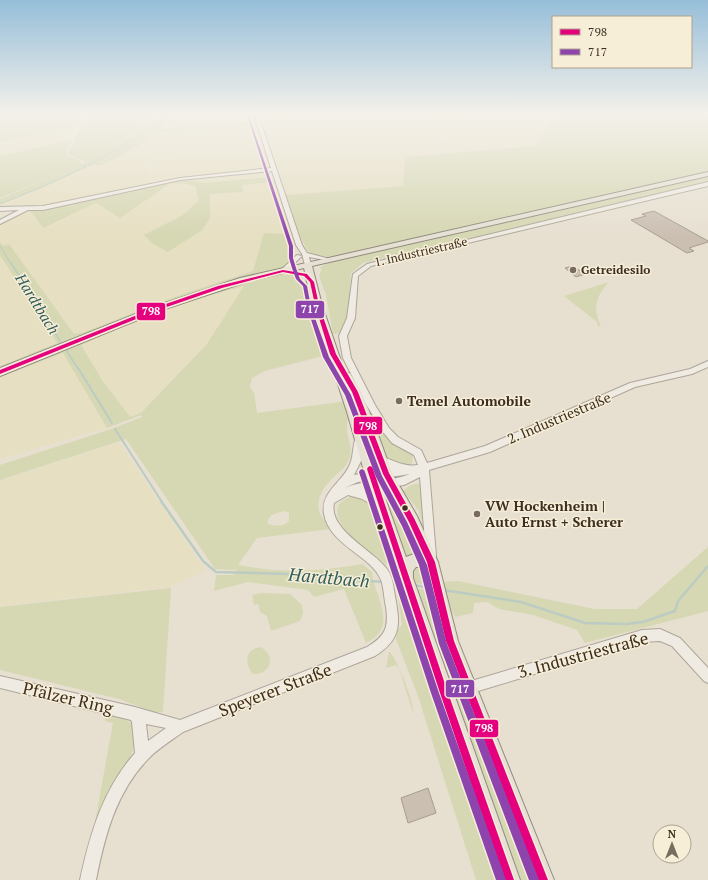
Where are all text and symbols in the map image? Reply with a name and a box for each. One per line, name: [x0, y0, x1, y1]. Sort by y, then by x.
legend: [552, 16, 692, 68]
text: 798: [588, 24, 607, 39]
text: 717: [588, 44, 607, 59]
street label: 1. Industriestraße: [373, 234, 469, 270]
place label: Getreidesilo: [581, 262, 651, 277]
marker: Getreidesilo: [568, 265, 578, 275]
water label: Hardtbach: [11, 268, 64, 338]
line badge: 717: [295, 300, 325, 319]
line badge: 798: [136, 302, 166, 321]
text: 717: [301, 302, 319, 316]
text: 798: [142, 304, 160, 318]
street label: 2. Industriestraße: [504, 387, 614, 448]
place label: Temel Automobile: [407, 391, 531, 410]
marker: Temel Automobile: [394, 396, 404, 406]
line badge: 798: [353, 416, 383, 435]
text: 798: [359, 419, 377, 433]
place label: VW Hockenheim | Auto Ernst + Scherer: [485, 496, 623, 531]
unlabelled marker: [400, 503, 410, 513]
marker: VW Hockenheim | Auto Ernst + Scherer: [472, 509, 482, 519]
unlabelled marker: [375, 522, 385, 532]
water label: Hardtbach: [286, 561, 371, 593]
street label: 3. Industriestraße: [515, 626, 651, 683]
street label: Speyerer Straße: [215, 657, 335, 722]
street label: Pfälzer Ring: [21, 676, 117, 719]
line badge: 717: [445, 679, 475, 698]
text: 717: [451, 682, 469, 696]
line badge: 798: [469, 719, 499, 738]
text: 798: [475, 721, 493, 735]
north arrow: [652, 824, 692, 864]
text: N: [668, 827, 677, 841]

